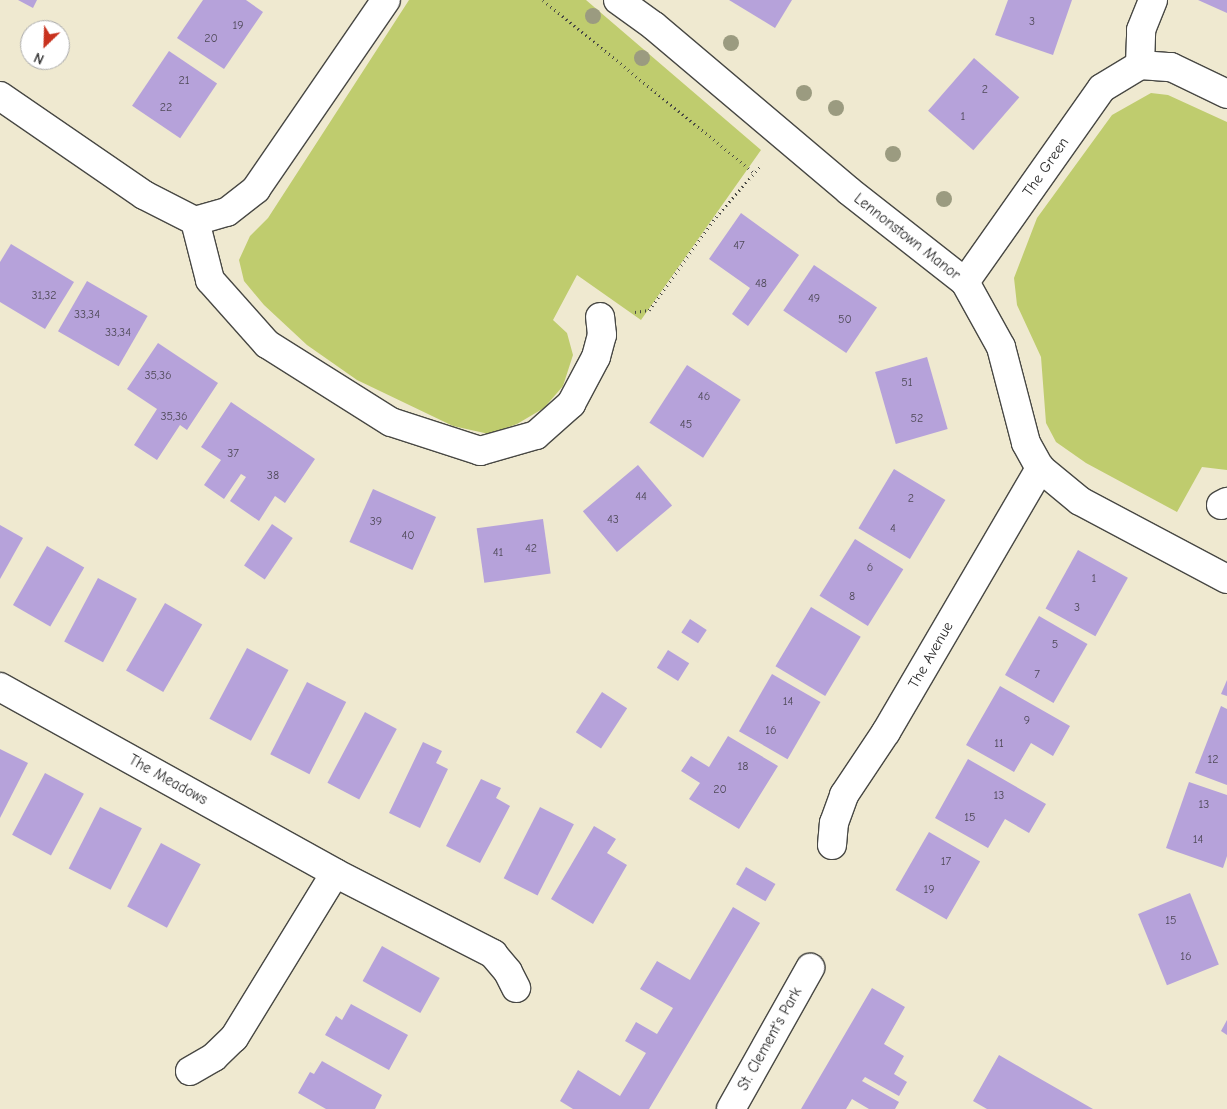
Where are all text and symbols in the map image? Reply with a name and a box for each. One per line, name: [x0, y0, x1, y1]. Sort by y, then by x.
house number: 3: [1029, 15, 1035, 29]
house number: 19: [232, 19, 244, 33]
north arrow: [20, 20, 70, 70]
house number: 20: [204, 32, 218, 46]
text: N: [31, 49, 47, 68]
house number: 21: [178, 74, 190, 88]
house number: 2: [982, 83, 988, 97]
house number: 22: [160, 101, 172, 115]
house number: 1: [961, 110, 965, 124]
street label: The Green: [1019, 134, 1073, 200]
street label: Lennonstown Manor: [850, 190, 964, 284]
house number: 47: [733, 239, 745, 253]
house number: 48: [755, 277, 767, 291]
house number: 31,32: [31, 289, 57, 303]
house number: 49: [808, 292, 820, 306]
house number: 33,34: [74, 308, 100, 322]
house number: 50: [838, 313, 852, 327]
house number: 33,34: [105, 326, 131, 340]
house number: 35,36: [144, 369, 172, 383]
house number: 51: [901, 376, 913, 390]
house number: 46: [698, 390, 710, 404]
house number: 35,36: [160, 410, 188, 424]
house number: 52: [911, 412, 923, 426]
house number: 45: [680, 418, 692, 432]
house number: 37: [227, 447, 239, 461]
house number: 38: [267, 469, 279, 483]
house number: 44: [635, 490, 647, 504]
house number: 2: [908, 492, 914, 506]
house number: 43: [607, 513, 619, 527]
house number: 39: [370, 515, 382, 529]
house number: 4: [890, 522, 896, 536]
house number: 40: [401, 529, 415, 543]
house number: 42: [525, 542, 537, 556]
house number: 41: [493, 546, 503, 560]
house number: 6: [867, 561, 873, 575]
house number: 1: [1092, 572, 1096, 586]
house number: 8: [849, 590, 855, 604]
house number: 3: [1074, 601, 1080, 615]
street label: The Avenue: [905, 618, 957, 692]
house number: 5: [1052, 638, 1058, 652]
house number: 7: [1034, 668, 1040, 682]
house number: 14: [783, 695, 793, 709]
house number: 9: [1024, 714, 1030, 728]
house number: 16: [765, 724, 777, 738]
house number: 11: [994, 737, 1004, 751]
street label: The Meadows: [126, 751, 210, 809]
house number: 12: [1207, 753, 1219, 767]
house number: 18: [738, 760, 748, 774]
house number: 20: [713, 783, 727, 797]
house number: 13: [994, 789, 1004, 803]
house number: 13: [1199, 798, 1209, 812]
house number: 15: [964, 811, 976, 825]
house number: 14: [1193, 833, 1203, 847]
house number: 17: [941, 855, 951, 869]
house number: 19: [923, 883, 935, 897]
house number: 15: [1165, 914, 1177, 928]
house number: 16: [1180, 950, 1192, 964]
street label: St. Clement's Park: [734, 984, 806, 1094]

